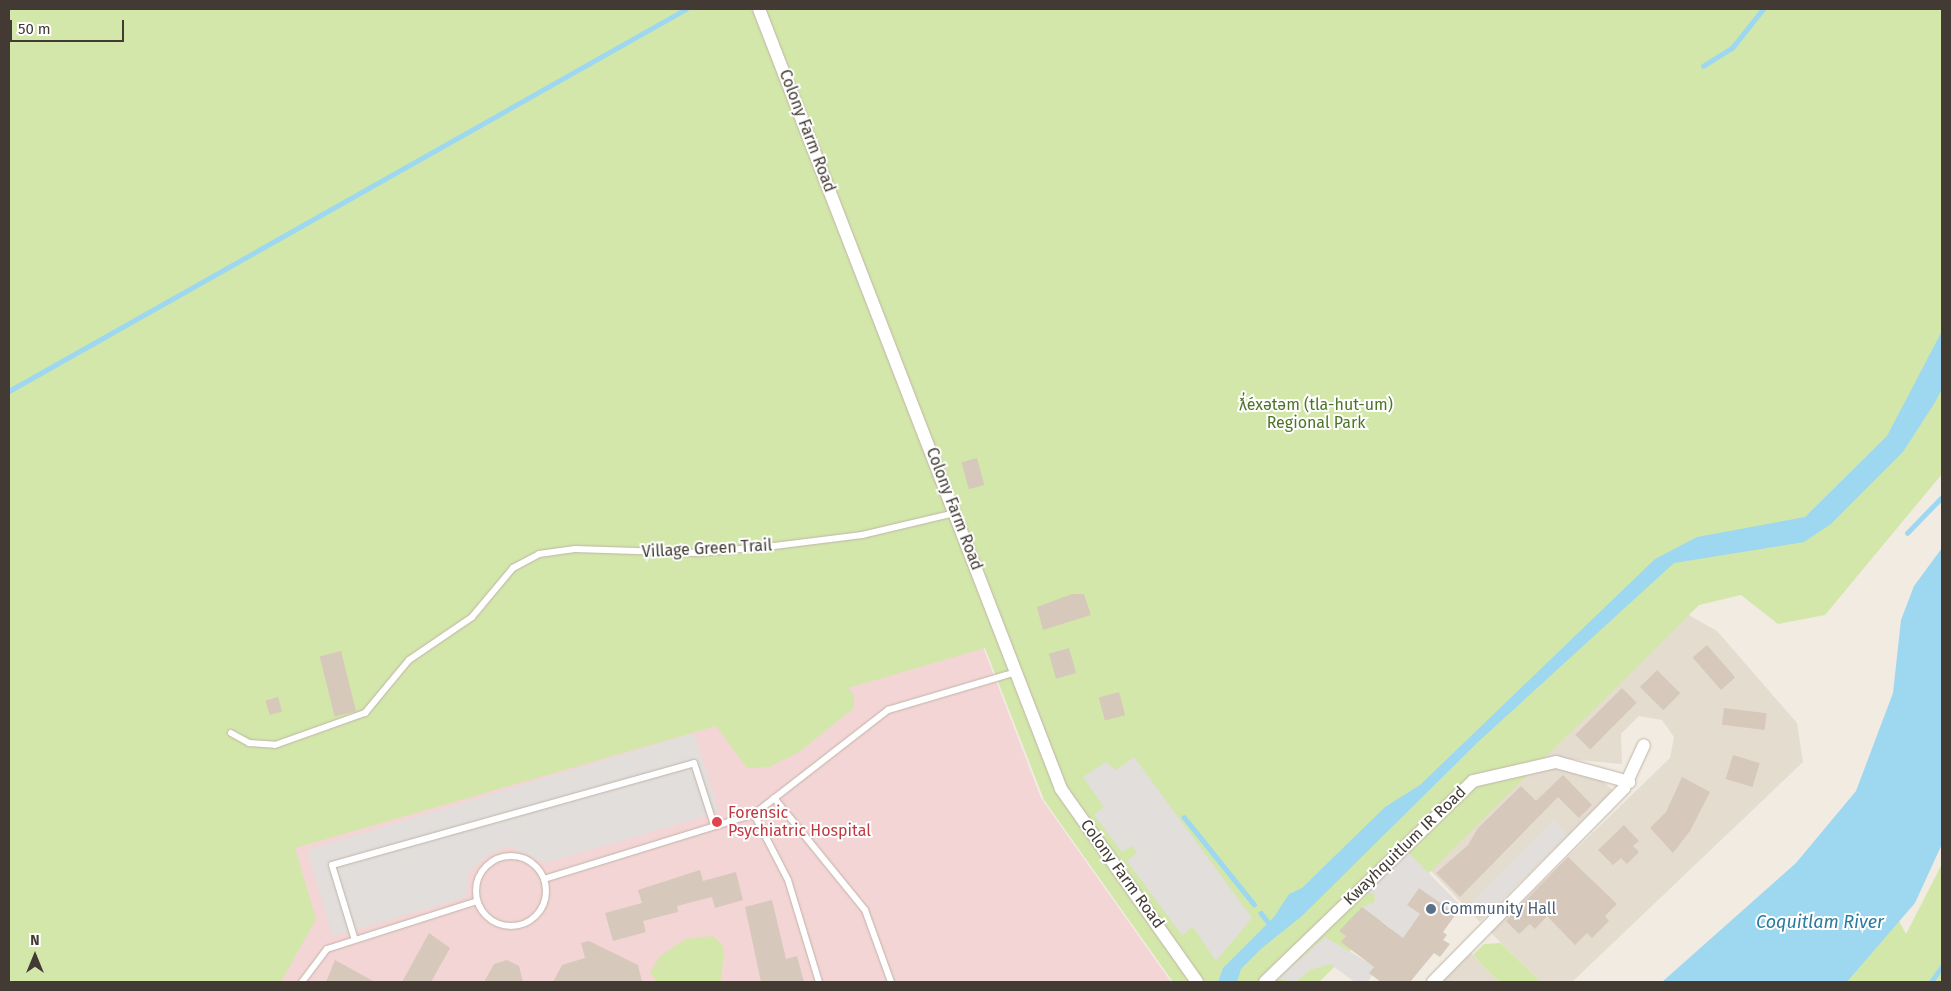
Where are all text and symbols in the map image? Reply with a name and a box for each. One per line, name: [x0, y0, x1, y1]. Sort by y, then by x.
scale bar: [12, 10, 126, 42]
text: 50 m: [18, 20, 51, 38]
street label: Colony Farm Road: [775, 67, 839, 195]
park label: ƛ̓éxətəm (tla-hut-um) Regional Park: [1239, 395, 1393, 433]
street label: Colony Farm Road: [922, 445, 986, 573]
street label: Village Green Trail: [641, 536, 773, 562]
street label: Kwayhquitlum IR Road: [1340, 783, 1470, 909]
place label: Forensic Psychiatric Hospital: [728, 803, 871, 841]
marker: Forensic Psychiatric Hospital: [710, 815, 724, 829]
street label: Colony Farm Road: [1076, 816, 1168, 932]
place label: Community Hall: [1441, 899, 1556, 919]
marker: Community Hall: [1425, 903, 1437, 915]
water label: Coquitlam River: [1756, 911, 1884, 933]
north arrow: [10, 931, 60, 981]
text: N: [30, 932, 40, 949]

